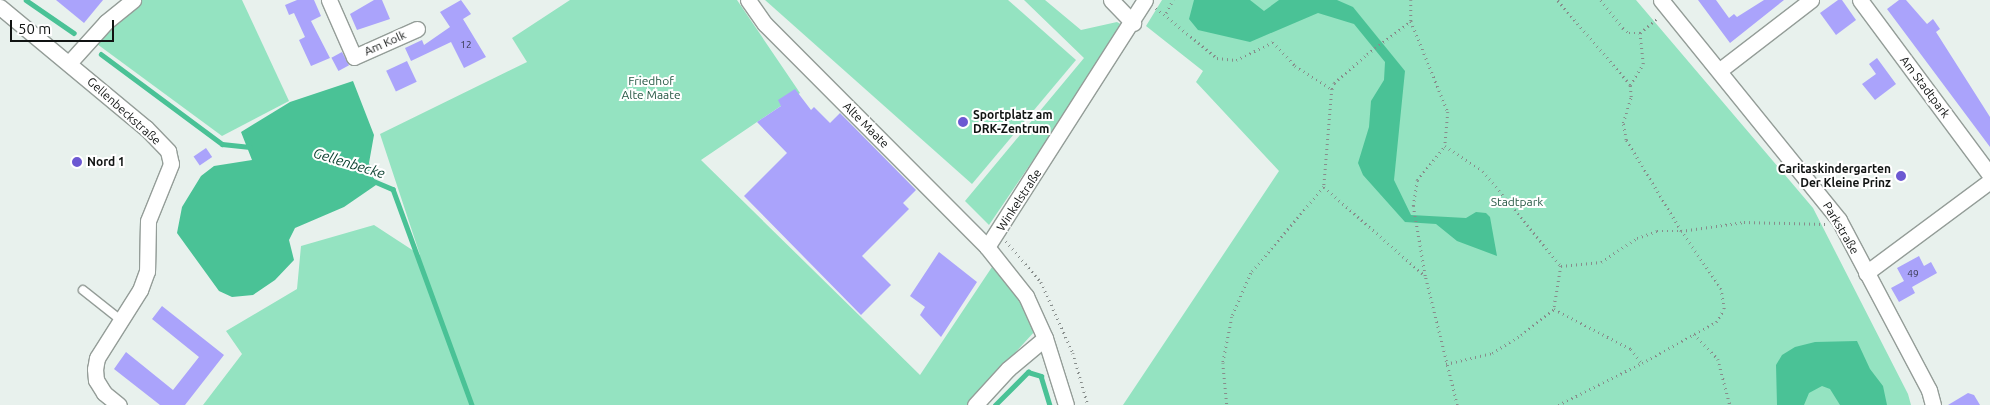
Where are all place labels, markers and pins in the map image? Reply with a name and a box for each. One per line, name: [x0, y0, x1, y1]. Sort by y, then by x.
place label: Sportplatz am DRK-Zentrum: [973, 108, 1053, 136]
marker: Sportplatz am DRK-Zentrum: [957, 116, 969, 128]
place label: Nord 1: [87, 155, 125, 169]
marker: Nord 1: [71, 156, 83, 168]
place label: Caritaskindergarten Der Kleine Prinz: [1778, 162, 1891, 190]
marker: Caritaskindergarten Der Kleine Prinz: [1895, 170, 1907, 182]

